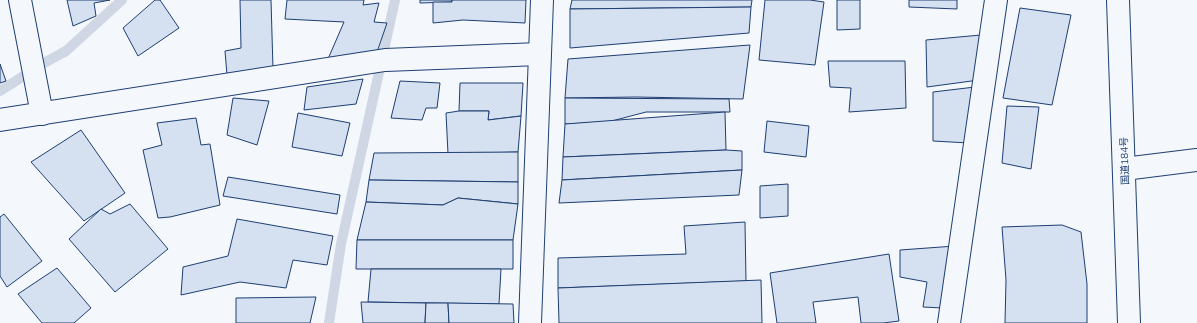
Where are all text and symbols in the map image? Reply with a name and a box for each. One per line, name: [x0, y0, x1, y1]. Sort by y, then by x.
street label: 国道184号: [1117, 137, 1132, 185]

